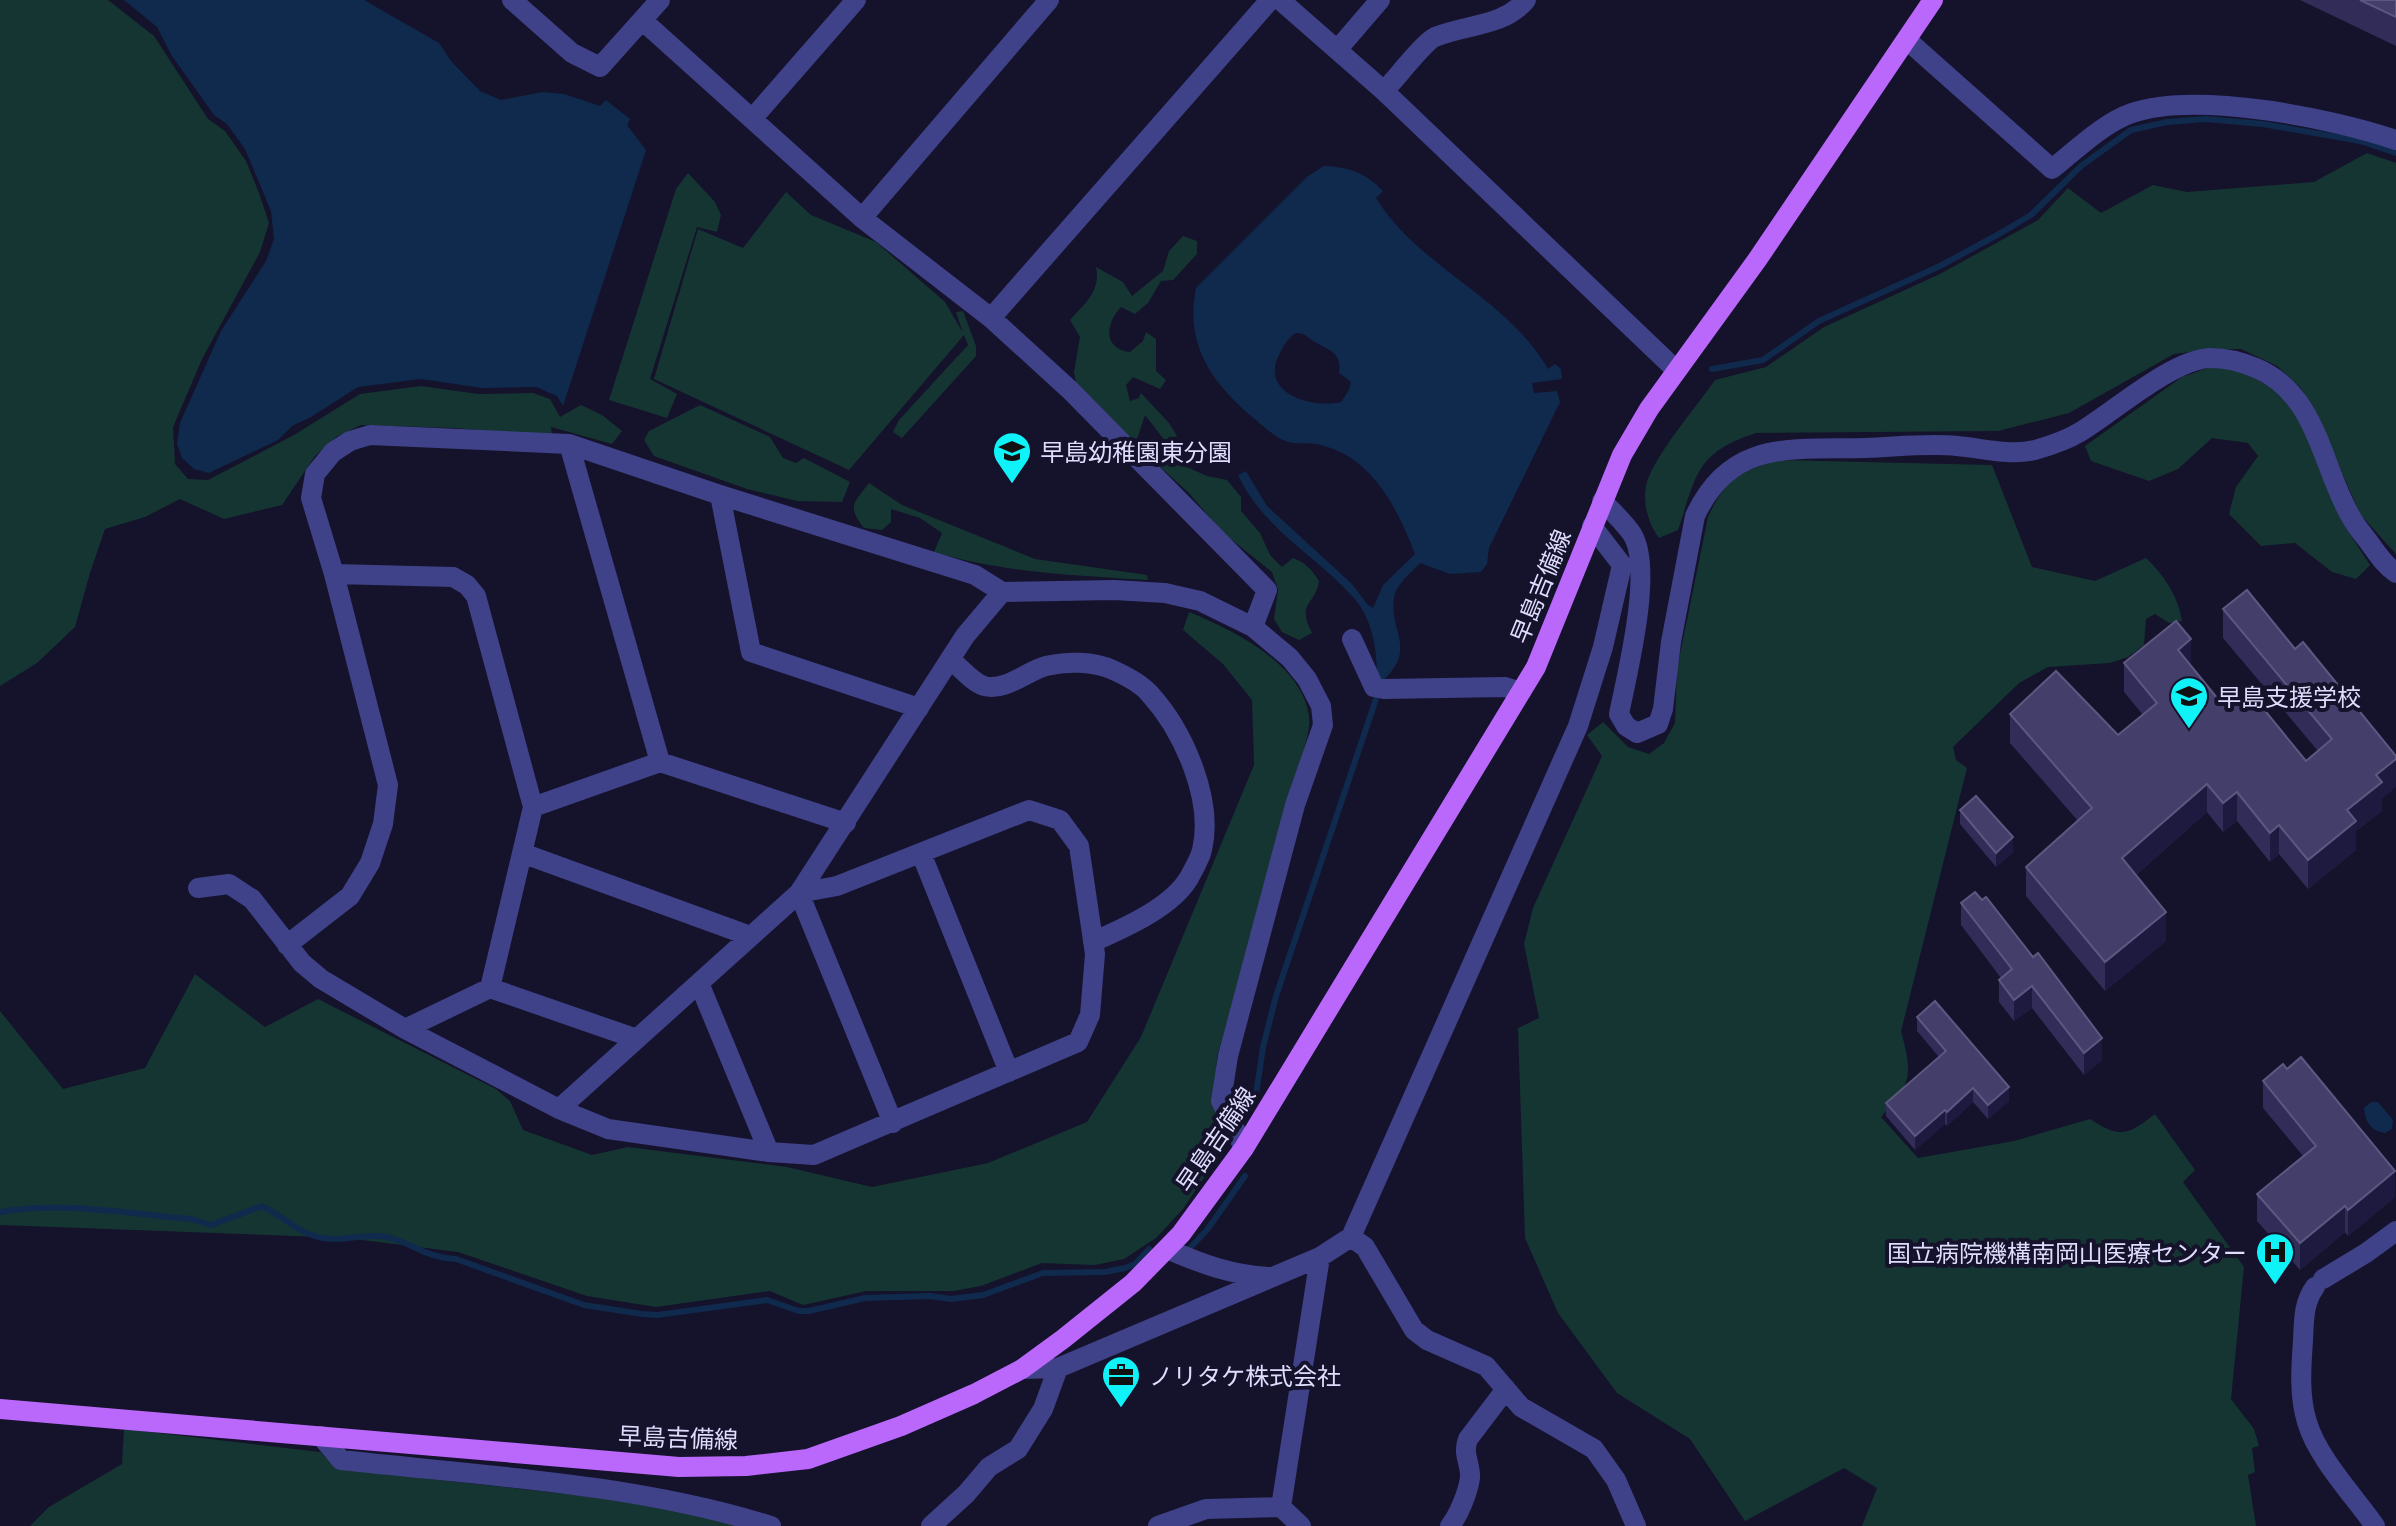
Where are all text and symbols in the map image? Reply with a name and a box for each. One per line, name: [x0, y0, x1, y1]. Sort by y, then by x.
school or university icon: 早島幼稚園東分園: [991, 430, 1033, 485]
place label: 早島幼稚園東分園: [1040, 435, 1232, 468]
street label: 早島吉備線: [1502, 524, 1578, 648]
school or university icon: 早島支援学校: [2168, 675, 2210, 730]
place label: 早島支援学校: [2217, 680, 2361, 713]
street label: 早島吉備線: [1168, 1080, 1262, 1198]
hospital icon: 国立病院機構南岡山医療センター: [2254, 1231, 2296, 1286]
place label: 国立病院機構南岡山医療センター: [1887, 1236, 2247, 1269]
office icon: ノリタケ株式会社: [1100, 1354, 1142, 1409]
place label: ノリタケ株式会社: [1149, 1359, 1341, 1392]
street label: 早島吉備線: [617, 1418, 739, 1456]

